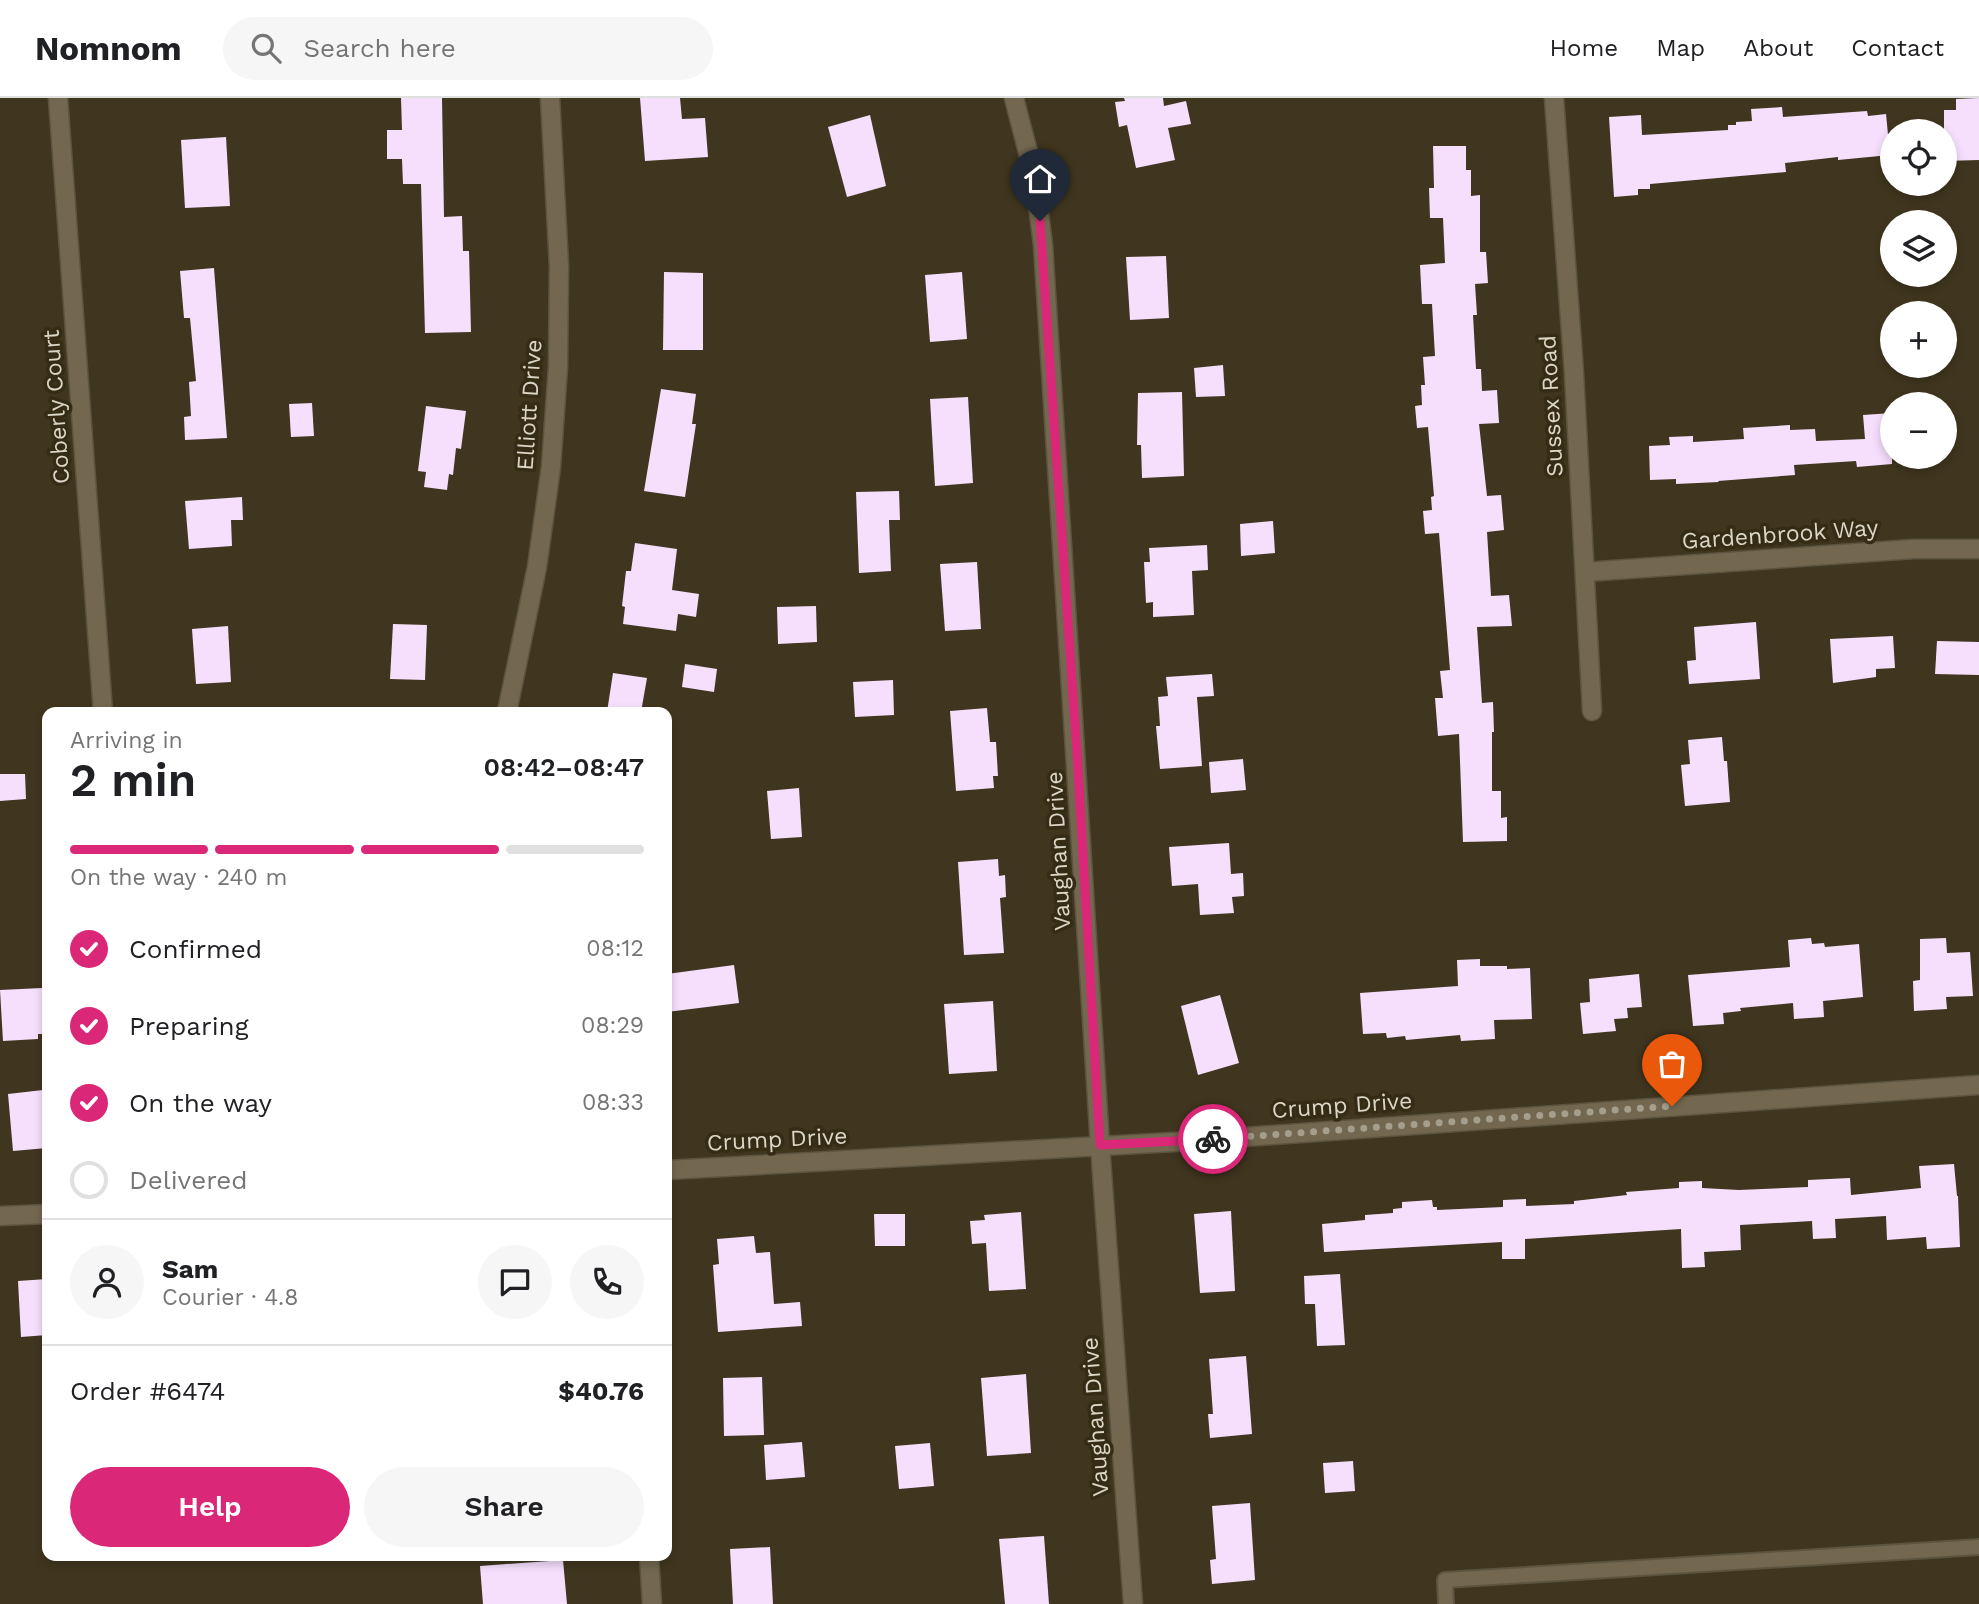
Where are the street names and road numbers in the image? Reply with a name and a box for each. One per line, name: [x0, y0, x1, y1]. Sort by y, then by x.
street label: Coberly Court: [38, 329, 75, 485]
street label: Sussex Road: [1534, 335, 1569, 477]
street label: Elliott Drive: [511, 339, 548, 471]
street label: Gardenbrook Way: [1681, 514, 1879, 555]
street label: Vaughan Drive: [1041, 771, 1076, 931]
street label: Crump Drive: [1271, 1087, 1413, 1124]
street label: Crump Drive: [706, 1122, 848, 1157]
street label: Vaughan Drive: [1076, 1336, 1115, 1497]

